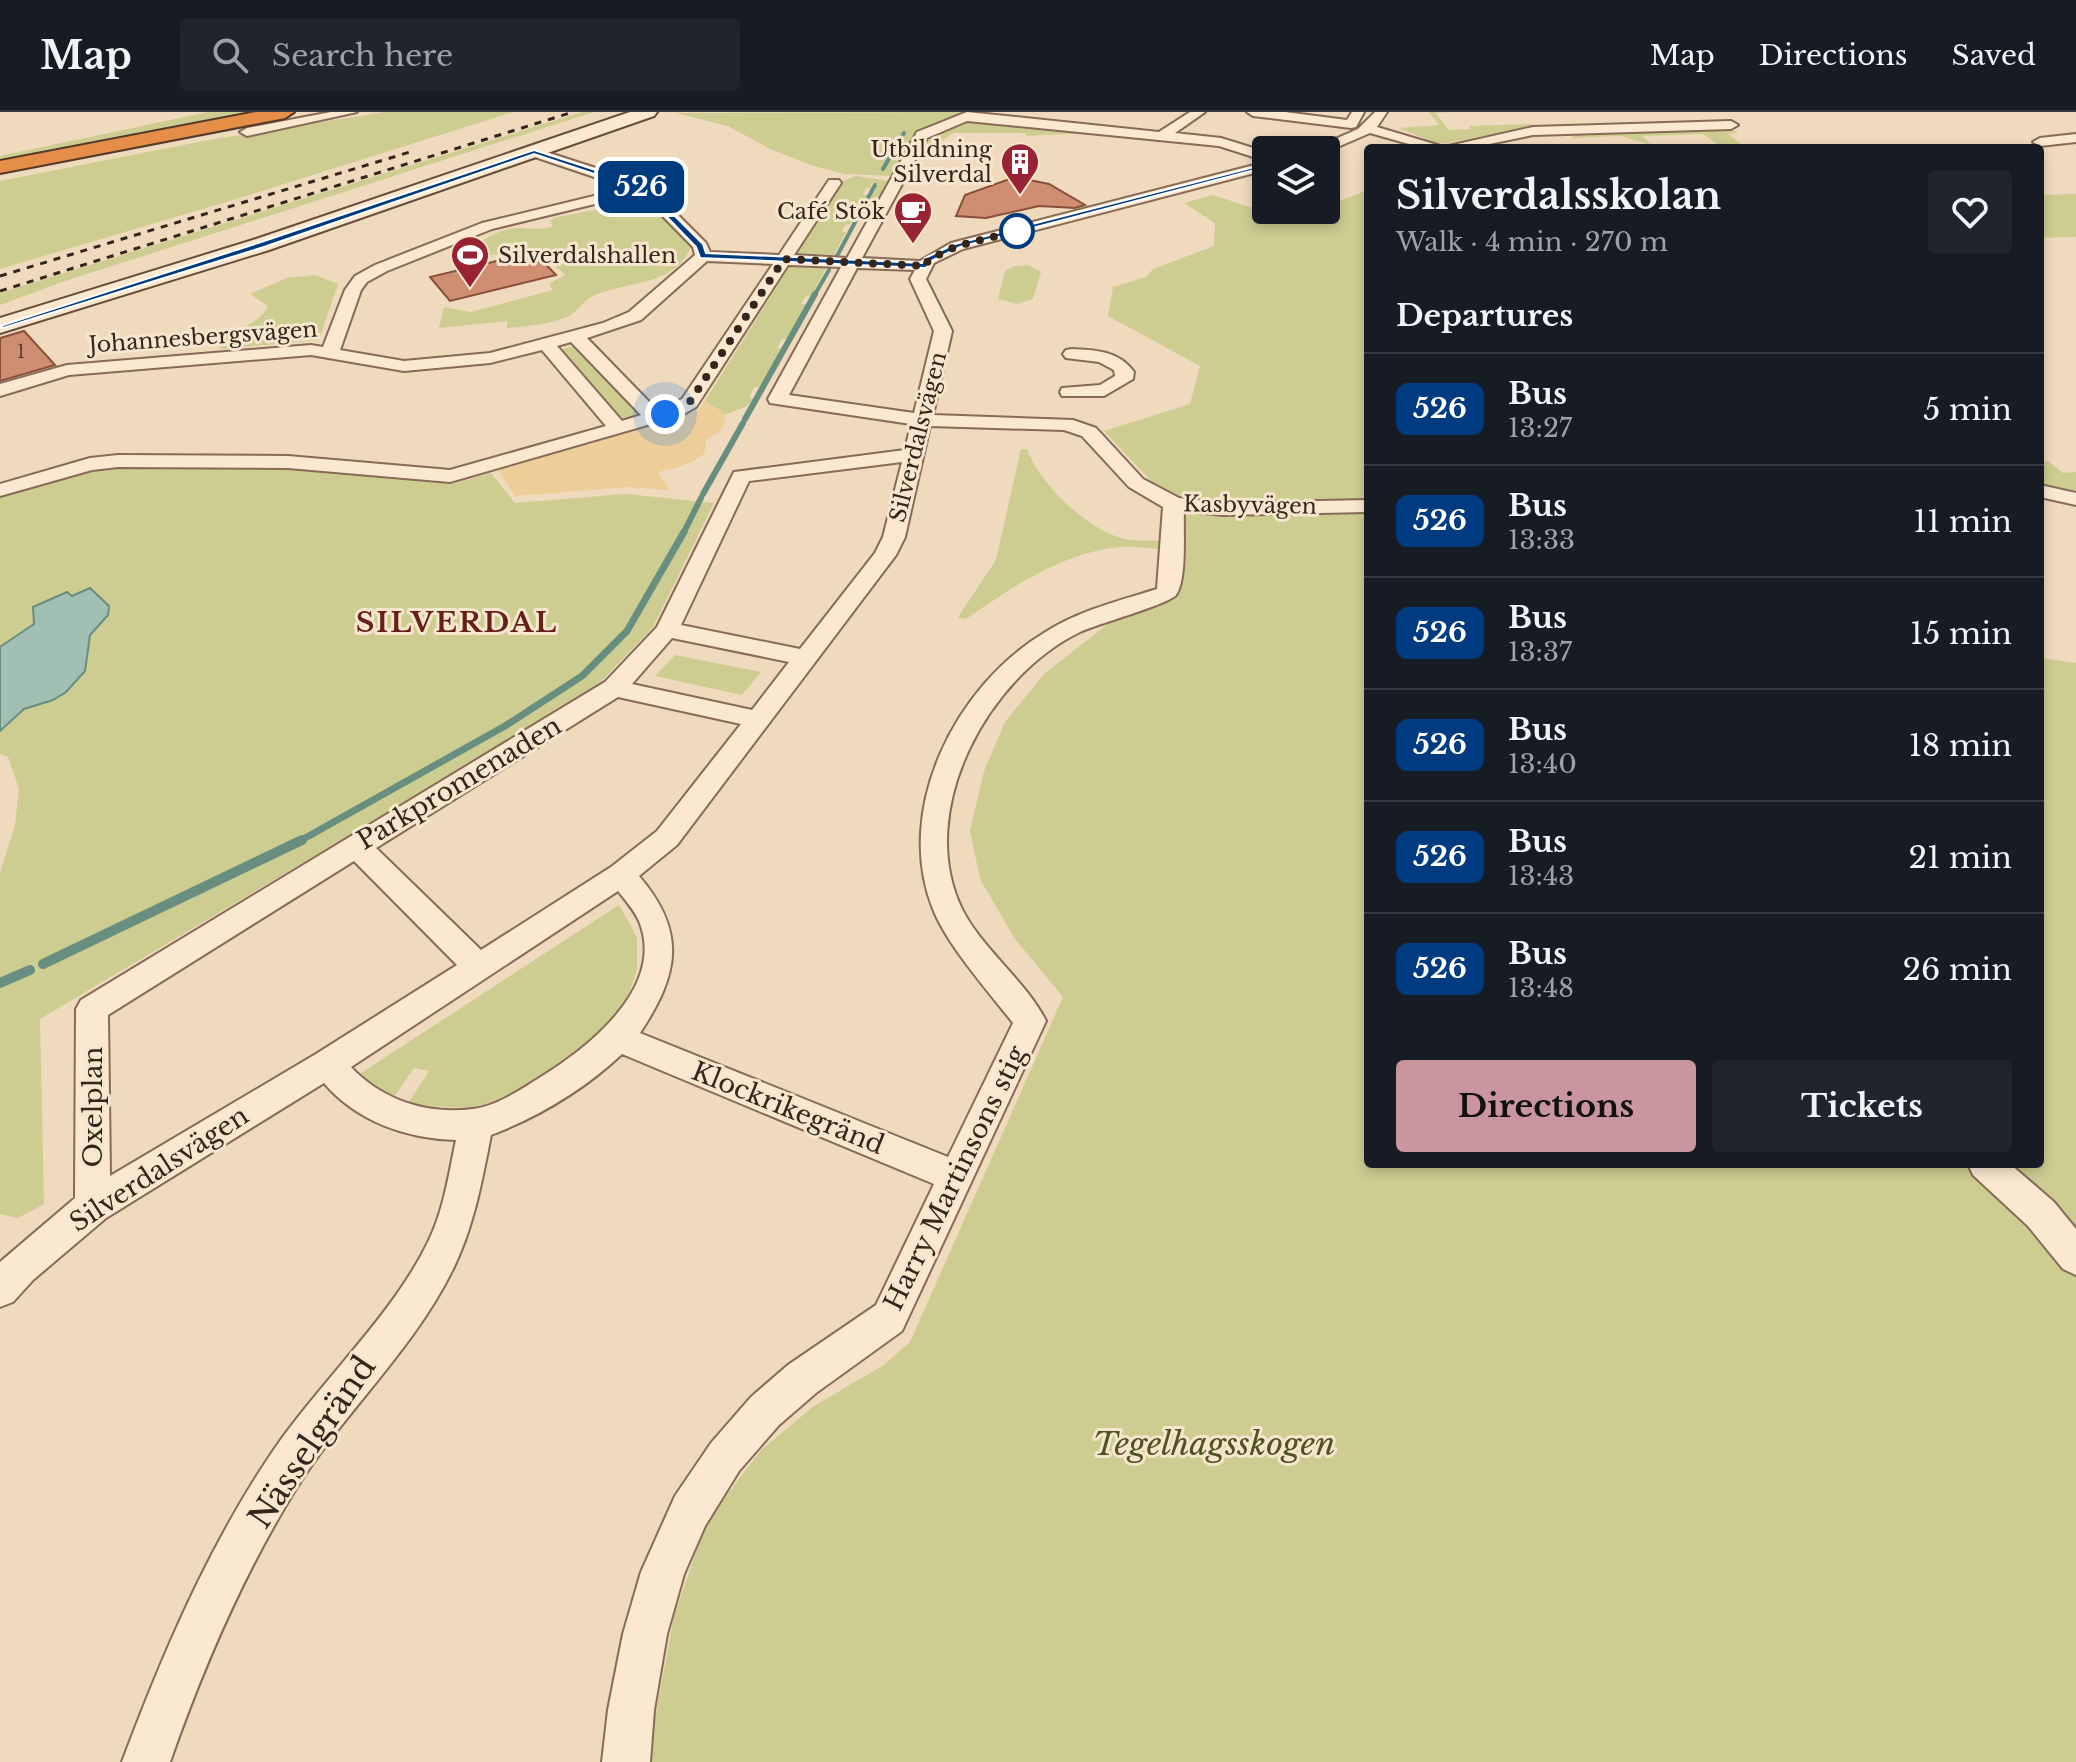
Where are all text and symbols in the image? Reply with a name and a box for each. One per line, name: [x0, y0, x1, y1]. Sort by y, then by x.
search box: [180, 19, 740, 91]
text: Map: [40, 32, 132, 79]
icon: search: [208, 33, 252, 77]
text: Search here: [272, 37, 453, 74]
text: Map: [1650, 38, 1715, 73]
text: Directions: [1759, 38, 1908, 73]
text: Saved: [1952, 38, 2036, 73]
place label: Utbildning Silverdal: [870, 136, 993, 188]
map controls: [1252, 136, 1340, 224]
button: layers: [1252, 136, 1340, 224]
building icon: Utbildning Silverdal: [999, 141, 1041, 196]
line badge: 526: [595, 161, 687, 213]
text: 526: [614, 169, 668, 204]
button: heart: [1928, 170, 2012, 254]
text: Silverdalsskolan: [1396, 172, 1721, 219]
cafe icon: Café Stök: [892, 190, 934, 245]
place label: Café Stök: [777, 198, 885, 225]
unlabelled marker: [1000, 214, 1034, 248]
text: Walk · 4 min · 270 m: [1396, 226, 1668, 258]
sports icon: Silverdalshallen: [449, 234, 491, 289]
place label: Silverdalshallen: [498, 242, 676, 269]
text: Departures: [1396, 297, 1573, 334]
street label: Johannesbergsvägen: [85, 316, 318, 359]
house number: 1: [17, 341, 25, 363]
street label: Silverdalsvägen: [884, 349, 952, 525]
text: Bus: [1508, 375, 1567, 412]
text: 526: [1413, 391, 1467, 426]
text: 5 min: [1923, 391, 2012, 428]
your location: [645, 394, 685, 434]
text: 13:27: [1508, 412, 1572, 444]
text: Bus: [1508, 487, 1567, 524]
street label: Kasbyvägen: [1183, 490, 1317, 520]
text: 526: [1413, 503, 1467, 538]
text: 11 min: [1914, 503, 2012, 540]
text: 13:33: [1508, 524, 1575, 556]
text: Bus: [1508, 599, 1567, 636]
district label: SILVERDAL: [356, 605, 558, 640]
text: 526: [1413, 615, 1467, 650]
text: 15 min: [1910, 615, 2012, 652]
text: 13:37: [1508, 636, 1572, 668]
street label: Parkpromenaden: [351, 709, 567, 857]
text: Bus: [1508, 711, 1567, 748]
text: 526: [1413, 727, 1467, 762]
text: 18 min: [1909, 727, 2012, 764]
text: 13:40: [1508, 748, 1577, 780]
text: Bus: [1508, 823, 1567, 860]
text: 526: [1413, 839, 1467, 874]
text: 21 min: [1908, 839, 2012, 876]
text: 13:43: [1508, 860, 1574, 892]
text: Bus: [1508, 935, 1567, 972]
text: 526: [1413, 951, 1467, 986]
text: 26 min: [1903, 951, 2012, 988]
text: 13:48: [1508, 972, 1574, 1004]
street label: Harry Martinsons stig: [877, 1040, 1033, 1316]
street label: Oxelplan: [77, 1046, 109, 1168]
street label: Klockrikegränd: [687, 1055, 889, 1161]
button: Directions: [1396, 1060, 1696, 1152]
button: Tickets: [1712, 1060, 2012, 1152]
street label: Silverdalsvägen: [64, 1099, 254, 1239]
street label: Nässelgränd: [240, 1348, 384, 1536]
park label: Tegelhagsskogen: [1093, 1424, 1335, 1464]

